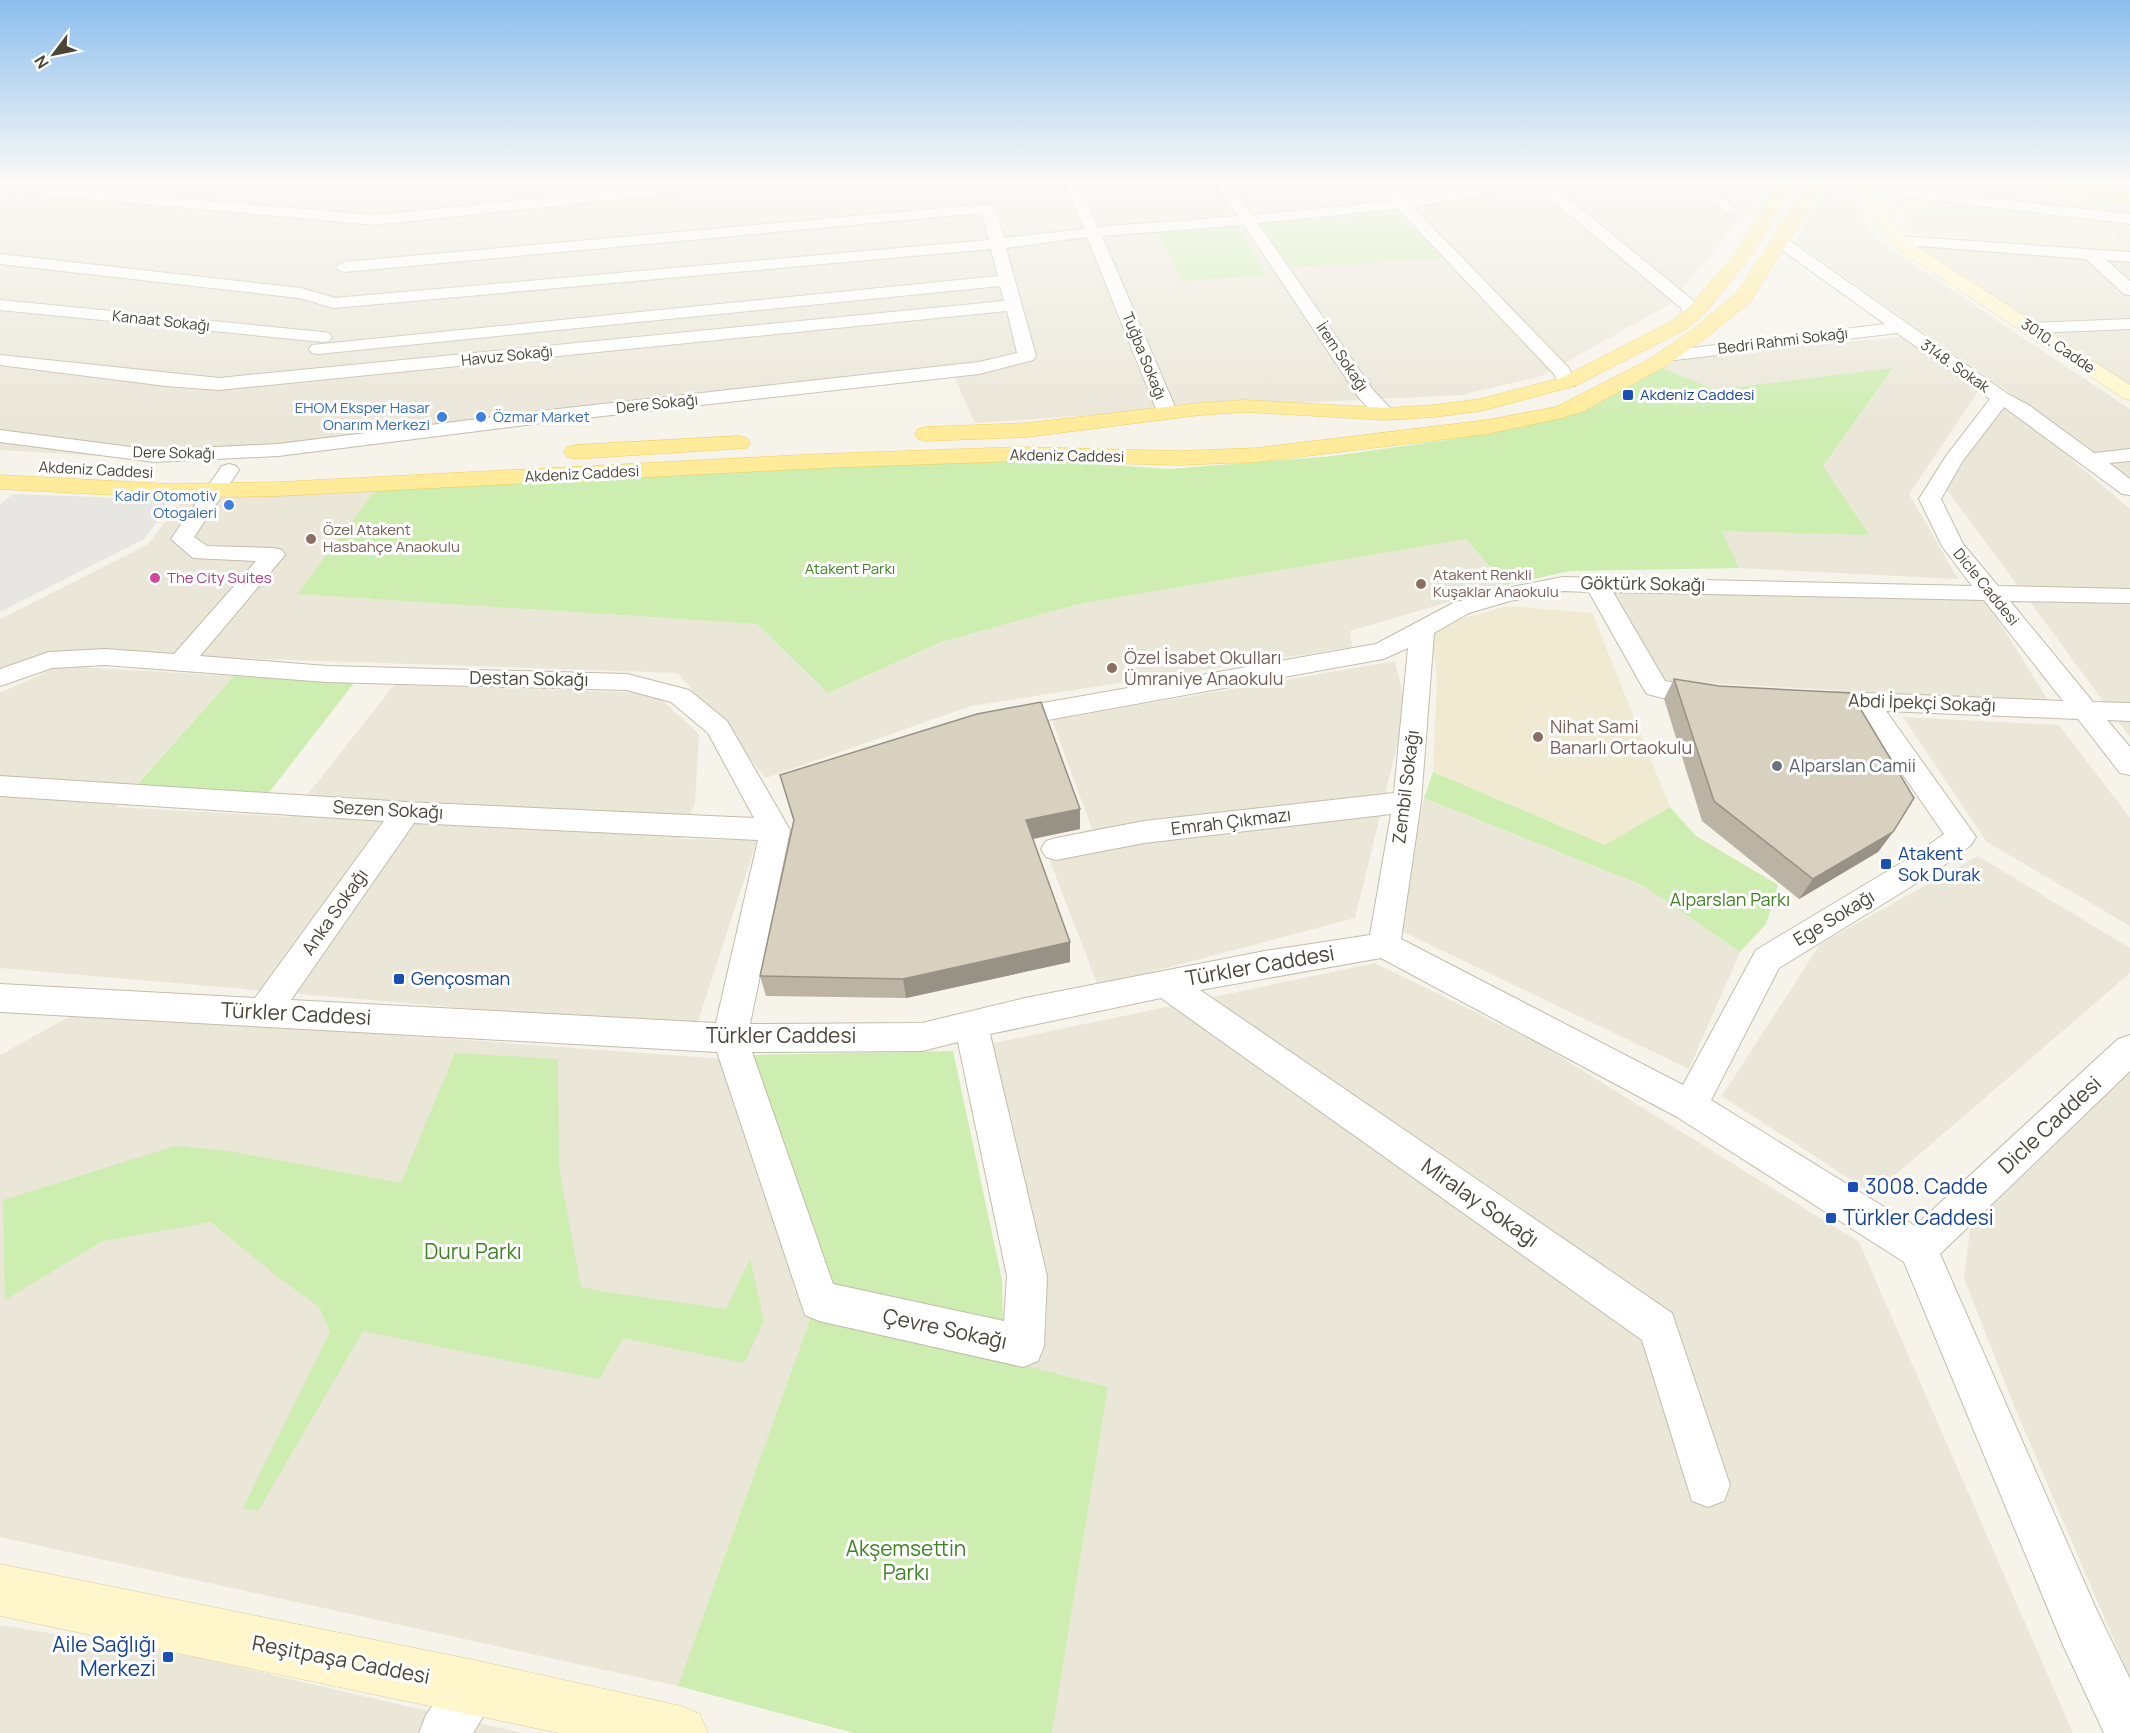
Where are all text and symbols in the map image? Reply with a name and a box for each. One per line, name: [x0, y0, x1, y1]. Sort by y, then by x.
north arrow: [24, 24, 84, 84]
text: N: [29, 51, 54, 73]
street label: Kanaat Sokağı: [111, 305, 211, 336]
street label: Tuğba Sokağı: [1117, 309, 1172, 403]
street label: 3010. Cadde: [2017, 313, 2100, 378]
street label: İrem Sokağı: [1312, 318, 1373, 395]
street label: Bedri Rahmi Sokağı: [1717, 322, 1849, 359]
street label: 3148. Sokak: [1917, 334, 1994, 397]
street label: Havuz Sokağı: [460, 340, 554, 371]
place label: Akdeniz Caddesi: [1640, 384, 1755, 405]
marker: Akdeniz Caddesi: [1621, 388, 1635, 402]
street label: Dere Sokağı: [615, 389, 699, 418]
place label: EHOM Eksper Hasar Onarım Merkezi: [295, 397, 431, 435]
place label: Özmar Market: [493, 406, 590, 427]
marker: EHOM Eksper Hasar Onarım Merkezi: [435, 410, 449, 424]
marker: Özmar Market: [474, 410, 488, 424]
street label: Dere Sokağı: [133, 441, 215, 464]
street label: Akdeniz Caddesi: [1010, 444, 1124, 467]
street label: Akdeniz Caddesi: [38, 456, 154, 483]
street label: Akdeniz Caddesi: [524, 460, 640, 487]
place label: Kadir Otomotiv Otogaleri: [115, 485, 217, 523]
marker: Kadir Otomotiv Otogaleri: [222, 498, 236, 512]
place label: Özel Atakent Hasbahçe Anaokulu: [323, 519, 460, 557]
marker: Özel Atakent Hasbahçe Anaokulu: [304, 532, 318, 546]
street label: Dicle Caddesi: [1949, 544, 2024, 630]
park label: Atakent Parkı: [805, 558, 895, 579]
place label: Atakent Renkli Kuşaklar Anaokulu: [1433, 564, 1559, 602]
place label: The City Suites: [167, 567, 272, 588]
street label: Göktürk Sokağı: [1580, 570, 1706, 596]
marker: The City Suites: [148, 571, 162, 585]
marker: Atakent Renkli Kuşaklar Anaokulu: [1414, 577, 1428, 591]
place label: Özel İsabet Okulları Ümraniye Anaokulu: [1124, 645, 1283, 690]
marker: Özel İsabet Okulları Ümraniye Anaokulu: [1105, 661, 1119, 675]
street label: Destan Sokağı: [469, 665, 589, 691]
street label: Abdi İpekçi Sokağı: [1848, 687, 1996, 717]
place label: Nihat Sami Banarlı Ortaokulu: [1550, 714, 1692, 759]
street label: Zembil Sokağı: [1386, 728, 1424, 845]
marker: Nihat Sami Banarlı Ortaokulu: [1531, 730, 1545, 744]
place label: Alparslan Camii: [1789, 753, 1916, 777]
marker: Alparslan Camii: [1770, 759, 1784, 773]
street label: Sezen Sokağı: [332, 794, 444, 824]
street label: Emrah Çıkmazı: [1169, 802, 1292, 840]
place label: Atakent Sok Durak: [1898, 841, 1981, 886]
marker: Atakent Sok Durak: [1879, 857, 1893, 871]
street label: Anka Sokağı: [296, 864, 373, 959]
street label: Ege Sokağı: [1788, 884, 1878, 951]
park label: Alparslan Parkı: [1670, 887, 1790, 911]
street label: Türkler Caddesi: [1183, 938, 1336, 992]
place label: Gençosman: [411, 966, 510, 990]
marker: Gençosman: [392, 972, 406, 986]
street label: Türkler Caddesi: [220, 995, 372, 1031]
street label: Türkler Caddesi: [706, 1021, 856, 1049]
street label: Dicle Caddesi: [1992, 1069, 2107, 1179]
street label: Miralay Sokağı: [1416, 1151, 1545, 1253]
place label: 3008. Cadde: [1865, 1172, 1988, 1200]
marker: 3008. Cadde: [1846, 1180, 1860, 1194]
place label: Türkler Caddesi: [1843, 1203, 1994, 1231]
marker: Türkler Caddesi: [1824, 1211, 1838, 1225]
park label: Duru Parkı: [424, 1237, 522, 1265]
street label: Çevre Sokağı: [881, 1301, 1010, 1355]
park label: Akşemsettin Parkı: [846, 1534, 966, 1586]
street label: Reşitpaşa Caddesi: [250, 1628, 433, 1690]
place label: Aile Sağlığı Merkezi: [52, 1630, 156, 1682]
marker: Aile Sağlığı Merkezi: [161, 1650, 175, 1664]

